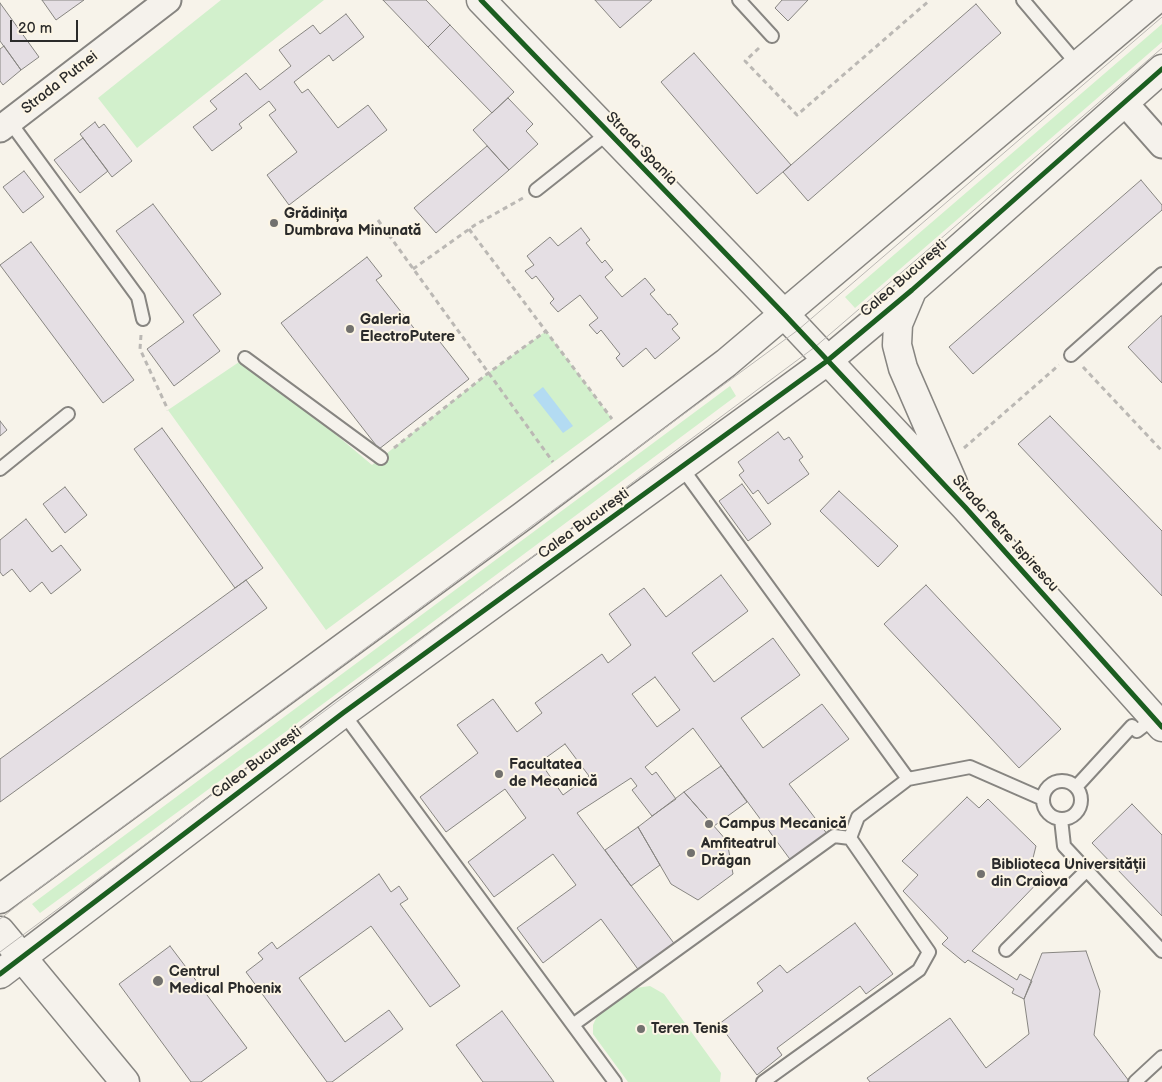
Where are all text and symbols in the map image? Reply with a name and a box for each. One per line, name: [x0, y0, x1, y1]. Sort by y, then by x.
scale bar: [12, 10, 80, 42]
text: 20 m: [18, 19, 52, 38]
street label: Strada Putnei: [18, 48, 102, 118]
street label: Strada Spania: [601, 109, 681, 189]
place label: Grădinița Dumbrava Minunată: [284, 205, 421, 240]
marker: Grădinița Dumbrava Minunată: [268, 217, 280, 229]
street label: Calea București: [857, 237, 951, 321]
place label: Galeria ElectroPutere: [360, 311, 455, 346]
marker: Galeria ElectroPutere: [344, 323, 356, 335]
street label: Strada Petre Ispirescu: [948, 472, 1062, 596]
street label: Calea București: [535, 485, 633, 563]
street label: Calea București: [208, 723, 306, 803]
place label: Facultatea de Mecanică: [509, 756, 598, 791]
marker: Facultatea de Mecanică: [493, 768, 505, 780]
place label: Campus Mecanică: [719, 815, 847, 833]
marker: Campus Mecanică: [703, 818, 715, 830]
place label: Amfiteatrul Drăgan: [701, 835, 776, 870]
marker: Amfiteatrul Drăgan: [685, 847, 697, 859]
place label: Biblioteca Universității din Craiova: [991, 856, 1146, 891]
marker: Biblioteca Universității din Craiova: [975, 868, 987, 880]
place label: Centrul Medical Phoenix: [169, 963, 281, 998]
marker: Centrul Medical Phoenix: [151, 974, 165, 988]
place label: Teren Tenis: [651, 1020, 728, 1038]
marker: Teren Tenis: [635, 1023, 647, 1035]

